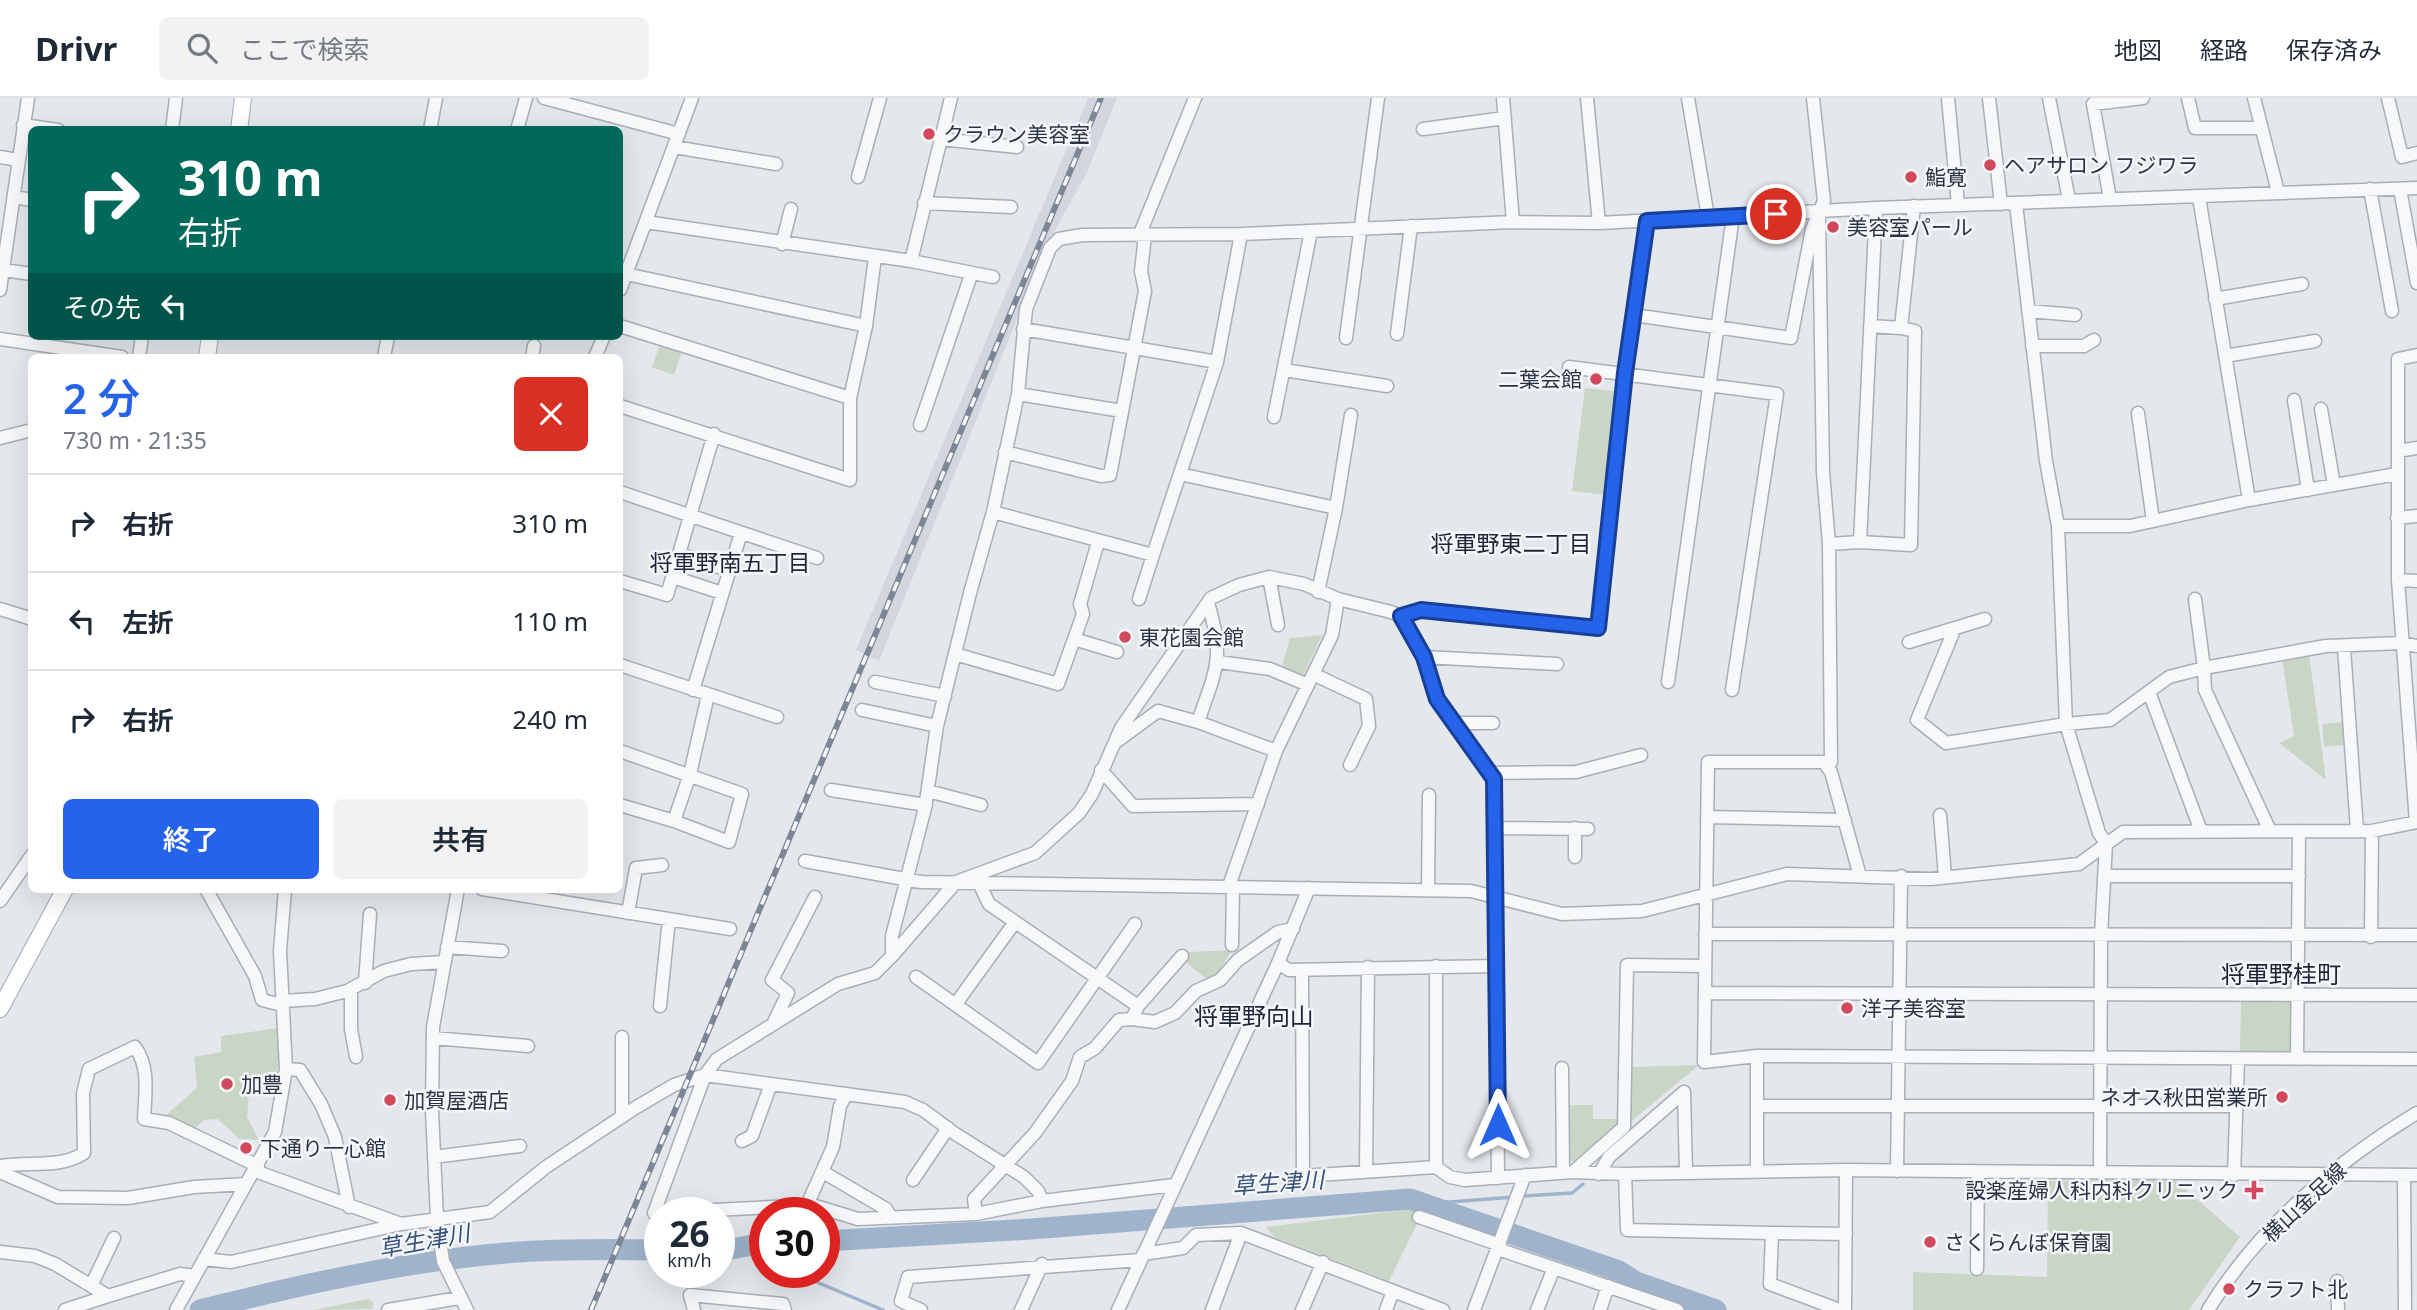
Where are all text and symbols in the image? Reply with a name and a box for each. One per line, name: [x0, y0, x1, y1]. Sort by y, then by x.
search box: [159, 17, 649, 80]
text: Drivr: [35, 26, 117, 71]
icon: search: [183, 29, 221, 67]
text: ここで検索: [239, 31, 369, 67]
text: 地図: [2114, 33, 2162, 66]
text: 経路: [2200, 33, 2248, 66]
text: 保存済み: [2286, 33, 2382, 66]
place label: クラウン美容室: [943, 120, 1090, 148]
marker: クラウン美容室: [921, 126, 937, 142]
text: 310 m: [178, 144, 323, 210]
place label: ヘアサロン フジワラ: [2004, 151, 2198, 179]
icon: right: [63, 154, 154, 245]
marker: ヘアサロン フジワラ: [1982, 157, 1998, 173]
place label: 鮨寛: [1925, 163, 1967, 191]
marker: 鮨寛: [1903, 169, 1919, 185]
pin: [1746, 184, 1806, 244]
icon: arrive: [1757, 195, 1795, 233]
text: 右折: [178, 210, 242, 253]
place label: 美容室パール: [1847, 213, 1973, 241]
marker: 美容室パール: [1825, 219, 1841, 235]
icon: left: [155, 287, 193, 325]
text: その先: [63, 289, 141, 325]
place label: 二葉会館: [1498, 365, 1582, 393]
text: 2 分: [63, 369, 140, 426]
marker: 二葉会館: [1588, 371, 1604, 387]
button: close: [514, 377, 588, 451]
text: 730 m · 21:35: [63, 424, 207, 456]
icon: right: [63, 504, 101, 542]
text: 310 m: [512, 505, 588, 541]
text: 右折: [122, 506, 174, 542]
district label: 将軍野東二丁目: [1431, 527, 1592, 559]
district label: 将軍野南五丁目: [650, 546, 811, 578]
icon: left: [63, 602, 101, 640]
text: 110 m: [512, 603, 588, 639]
text: 左折: [122, 604, 174, 640]
place label: 東花園会館: [1139, 623, 1244, 651]
marker: 東花園会館: [1117, 629, 1133, 645]
icon: right: [63, 700, 101, 738]
text: 240 m: [512, 701, 588, 737]
text: 右折: [122, 702, 174, 738]
button: 終了: [63, 799, 319, 879]
button: 共有: [333, 799, 588, 879]
district label: 将軍野桂町: [2221, 957, 2341, 990]
place label: 洋子美容室: [1861, 994, 1966, 1022]
district label: 将軍野向山: [1194, 999, 1314, 1032]
marker: 洋子美容室: [1839, 1000, 1855, 1016]
place label: 加豊: [241, 1070, 283, 1098]
marker: 加豊: [219, 1076, 235, 1092]
place label: ネオス秋田営業所: [2100, 1083, 2268, 1111]
place label: 加賀屋酒店: [404, 1086, 509, 1114]
position arrow: [1461, 1088, 1535, 1162]
marker: ネオス秋田営業所: [2274, 1089, 2290, 1105]
marker: 加賀屋酒店: [382, 1092, 398, 1108]
place label: 下通り一心館: [260, 1134, 386, 1162]
marker: 下通り一心館: [238, 1140, 254, 1156]
street label: 横山金足線: [2256, 1156, 2352, 1248]
water label: 草生津川: [1231, 1163, 1328, 1201]
place label: 設楽産婦人科内科クリニック: [1965, 1176, 2238, 1204]
marker: 設楽産婦人科内科クリニック: [2244, 1180, 2264, 1200]
speed limit sign: 30: [749, 1197, 840, 1288]
text: 26: [669, 1210, 710, 1257]
water label: 草生津川: [376, 1216, 475, 1264]
place label: さくらんぼ保育園: [1944, 1228, 2112, 1256]
marker: さくらんぼ保育園: [1922, 1234, 1938, 1250]
text: km/h: [667, 1248, 712, 1272]
place label: クラフト北: [2243, 1275, 2348, 1303]
marker: クラフト北: [2221, 1281, 2237, 1297]

